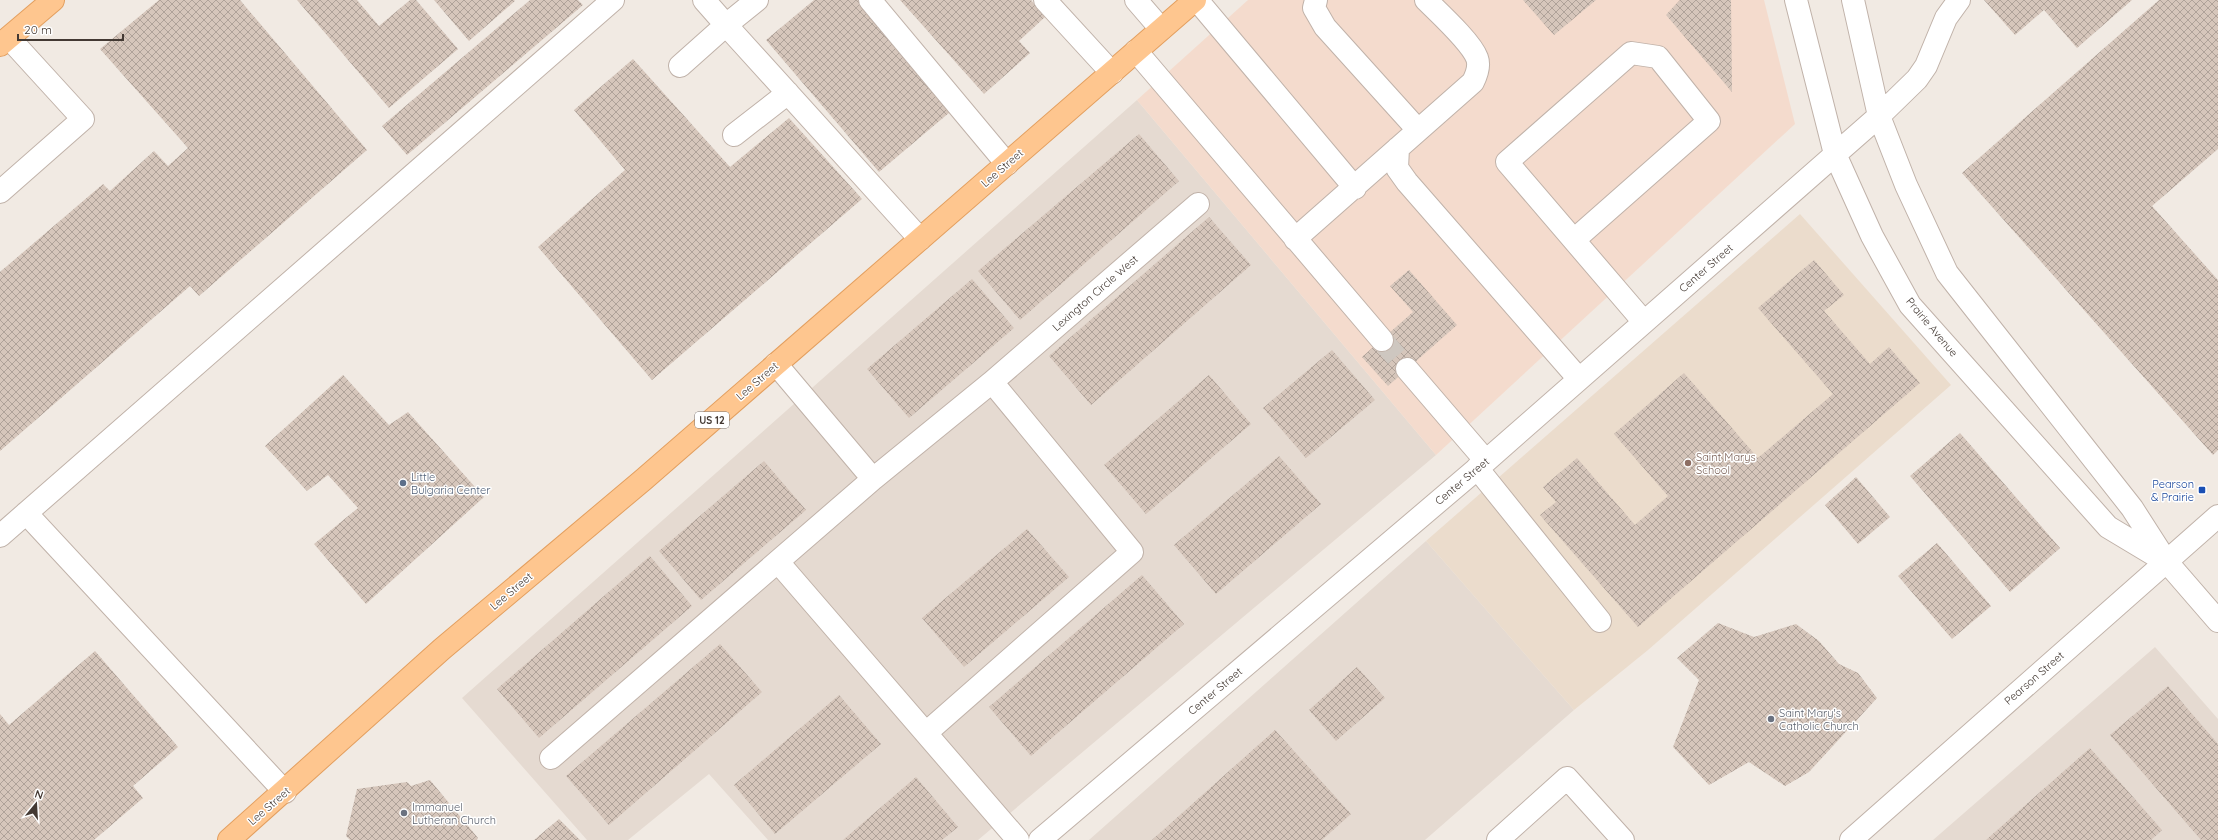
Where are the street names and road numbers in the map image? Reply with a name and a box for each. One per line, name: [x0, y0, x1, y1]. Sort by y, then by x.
street label: Lee Street: [978, 146, 1026, 190]
street label: Center Street: [1676, 241, 1736, 295]
street label: Lexington Circle West: [1049, 252, 1141, 334]
street label: Prairie Avenue: [1903, 294, 1961, 360]
street label: Lee Street: [733, 359, 781, 403]
road number: US 12: [695, 412, 729, 428]
street label: Center Street: [1432, 454, 1492, 508]
street label: Lee Street: [487, 569, 535, 613]
street label: Pearson Street: [2001, 648, 2067, 708]
street label: Center Street: [1185, 664, 1245, 718]
street label: Lee Street: [245, 784, 293, 828]

